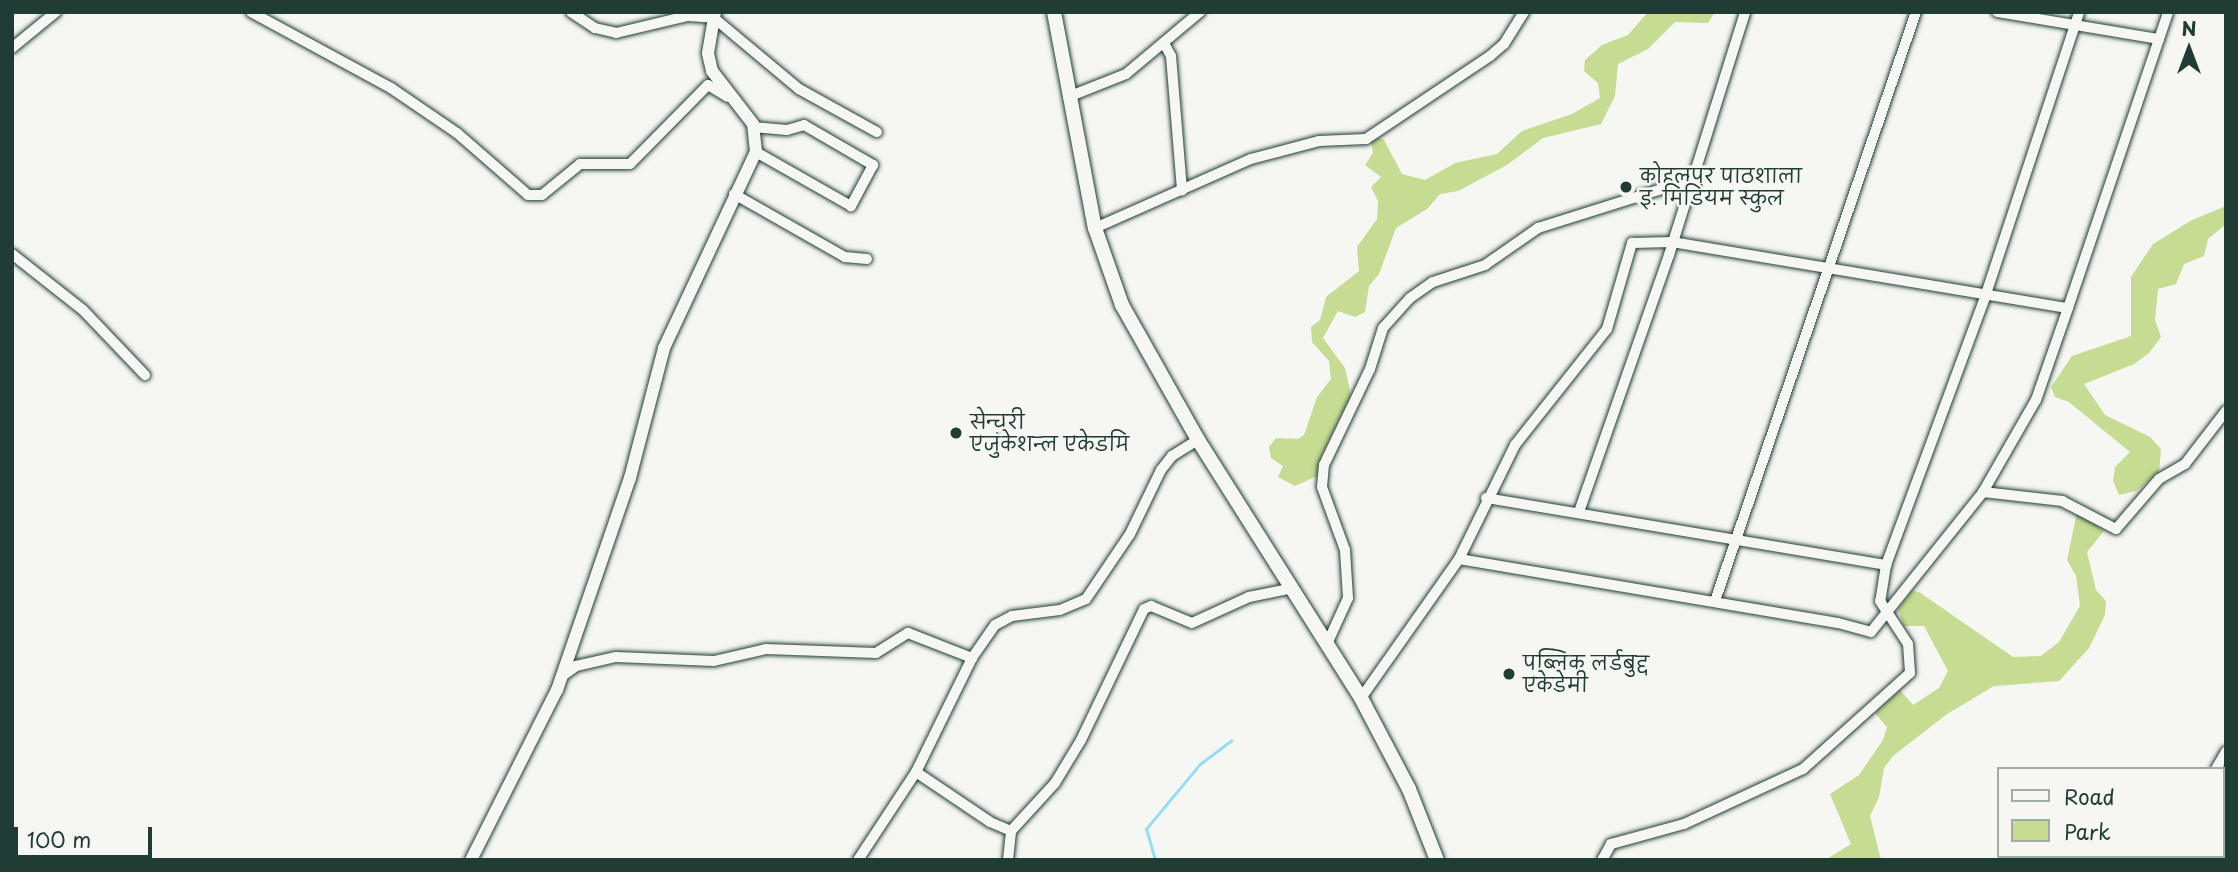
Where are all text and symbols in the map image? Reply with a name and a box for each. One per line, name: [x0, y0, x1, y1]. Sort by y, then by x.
north arrow: [2154, 14, 2224, 84]
text: N: [2181, 14, 2197, 42]
place label: कोहलपुर पाठशाला इ. मिडियम स्कुल: [1640, 165, 1802, 209]
marker: कोहलपुर पाठशाला इ. मिडियम स्कुल: [1618, 179, 1634, 195]
place label: सेन्चुरी एजुकेशन्ल एकेडमि: [970, 411, 1129, 455]
marker: सेन्चुरी एजुकेशन्ल एकेडमि: [948, 425, 964, 441]
place label: पब्लिक लर्डबुद्द एकेडेमी: [1523, 652, 1649, 696]
marker: पब्लिक लर्डबुद्द एकेडेमी: [1501, 666, 1517, 682]
legend: [1996, 767, 2224, 858]
text: Road: [2064, 780, 2115, 812]
scale bar: [18, 812, 156, 856]
text: Park: [2064, 815, 2111, 847]
text: 100 m: [27, 823, 91, 855]

